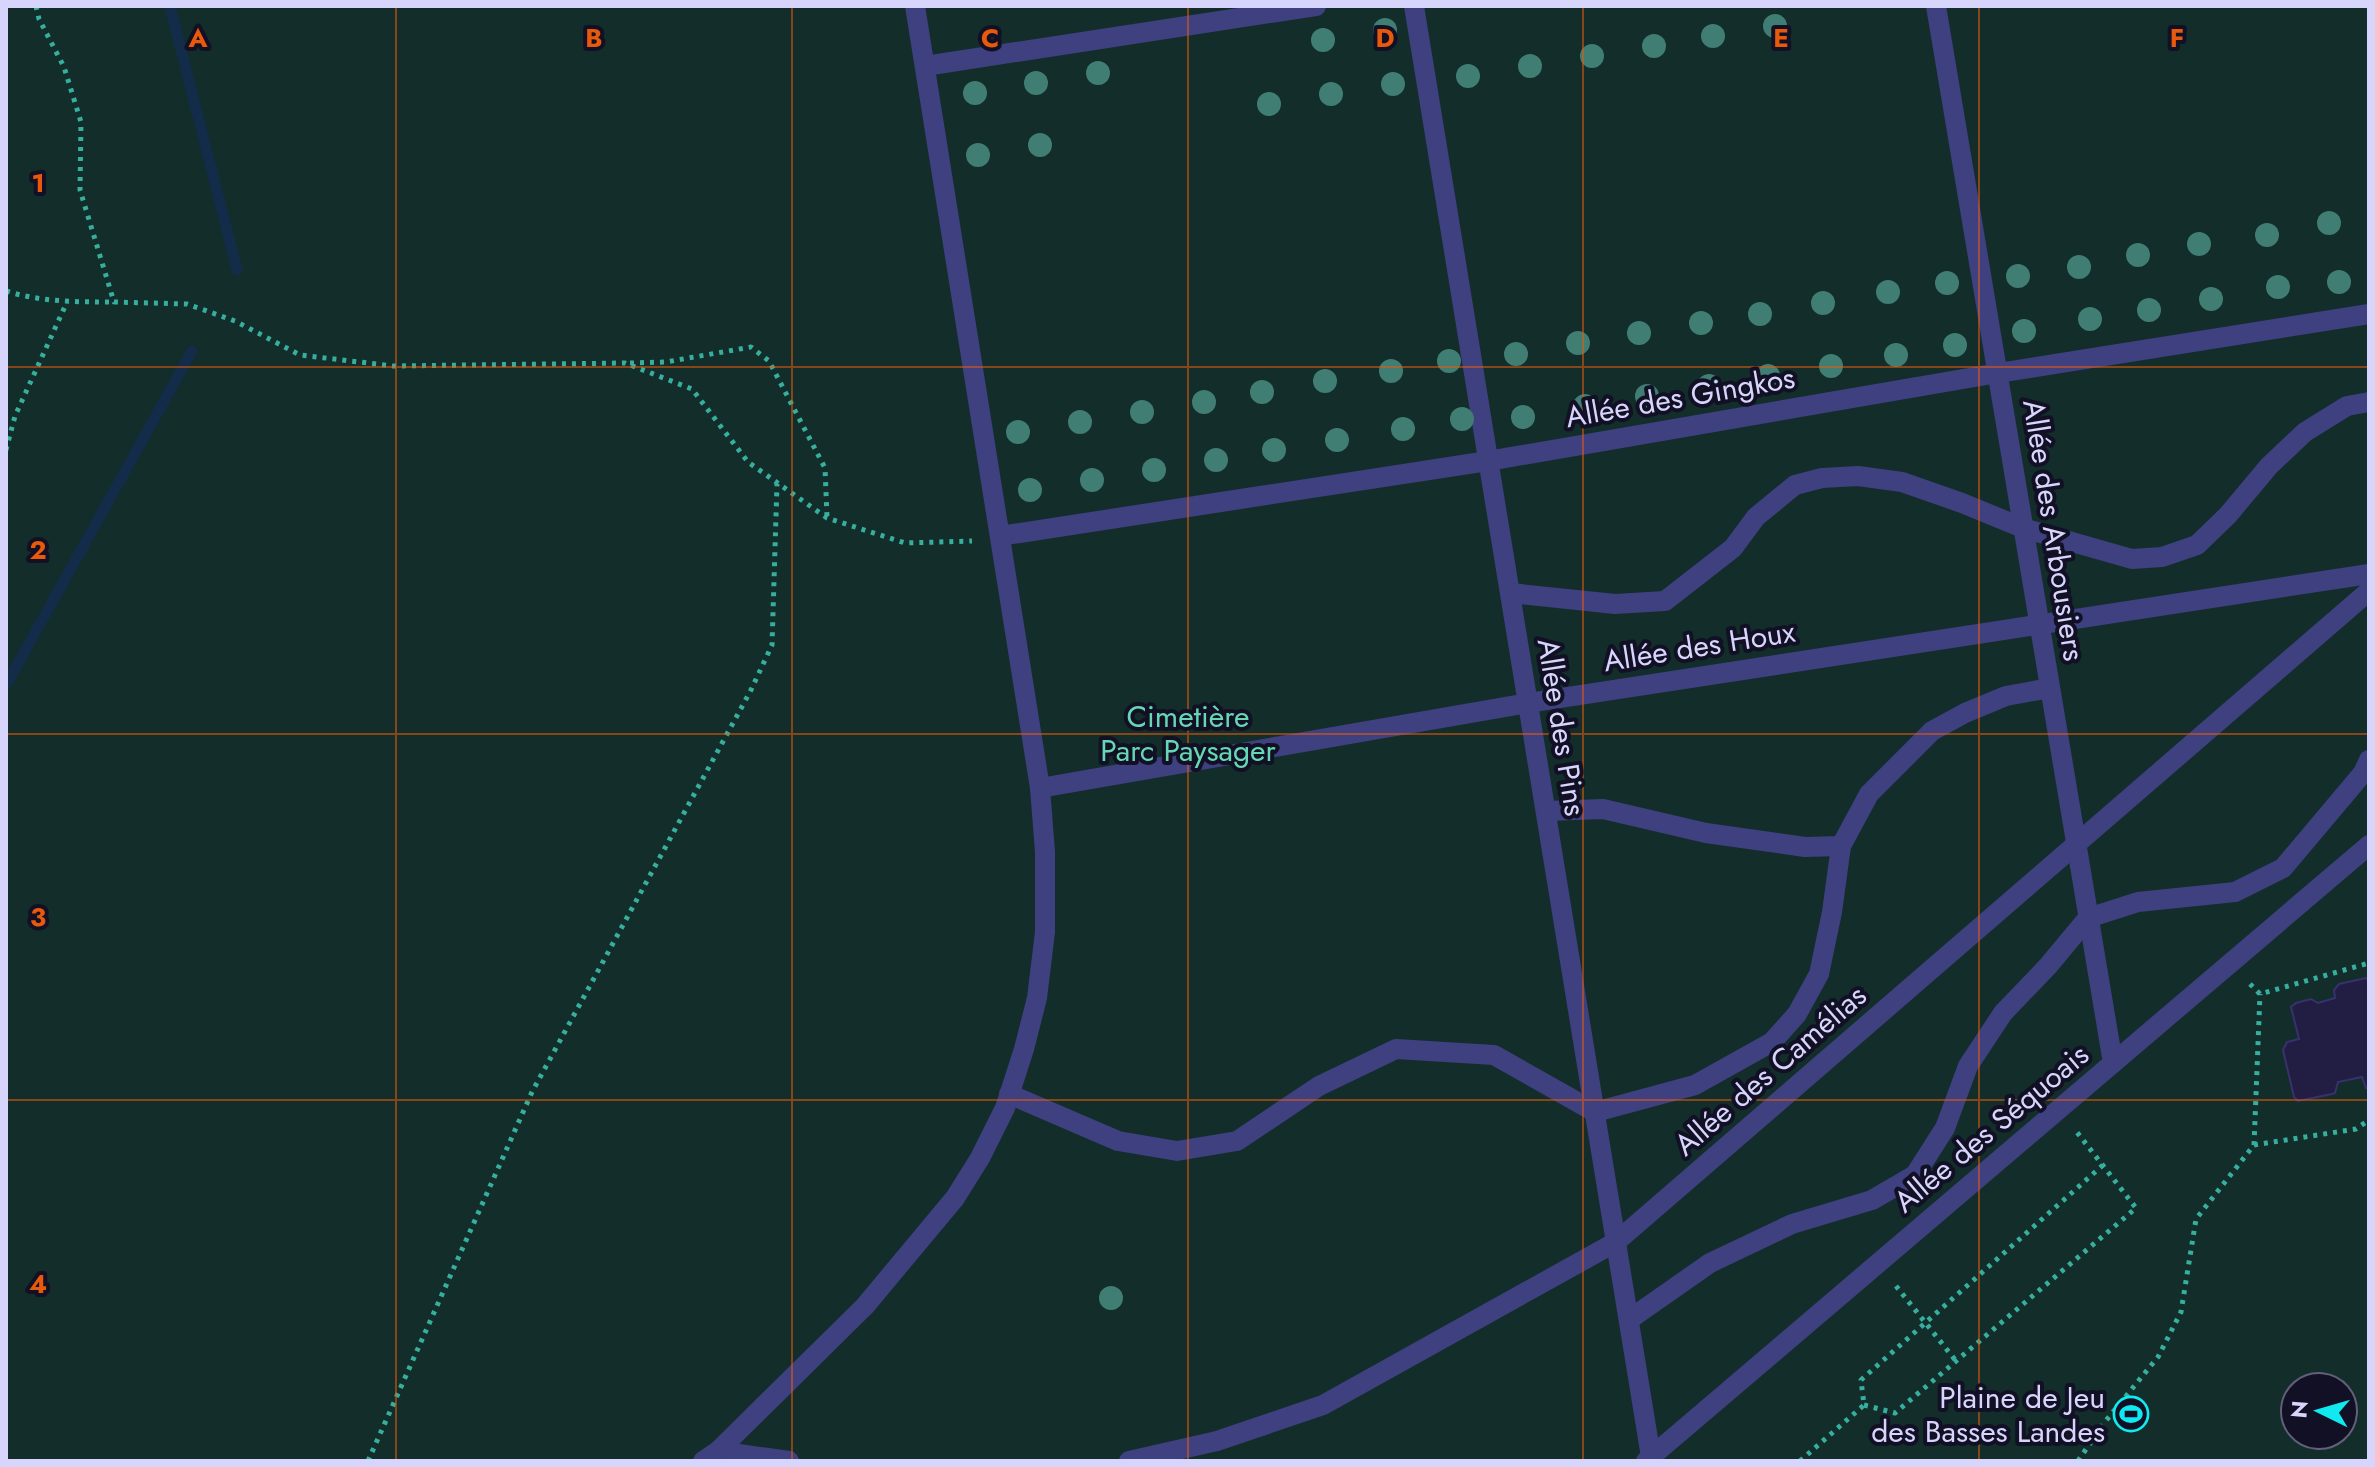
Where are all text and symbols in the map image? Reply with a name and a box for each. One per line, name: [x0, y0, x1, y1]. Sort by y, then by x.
text: A: [187, 19, 208, 57]
text: B: [585, 19, 603, 57]
text: C: [981, 19, 999, 57]
text: D: [1375, 19, 1395, 57]
text: E: [1773, 19, 1789, 57]
text: F: [2170, 19, 2184, 57]
text: 1: [31, 164, 45, 202]
street label: Allée des Gingkos: [1562, 356, 1798, 438]
street label: Allée des Arbousiers: [2012, 396, 2096, 664]
text: 2: [29, 531, 47, 569]
street label: Allée des Houx: [1600, 610, 1798, 682]
street label: Allée des Pins: [1527, 635, 1597, 819]
park label: Cimetière Parc Paysager: [1100, 695, 1276, 772]
text: 3: [30, 898, 46, 936]
street label: Allée des Camélias: [1664, 974, 1876, 1166]
street label: Allée des Séquoais: [1884, 1034, 2098, 1222]
text: 4: [29, 1265, 47, 1303]
north arrow: [2279, 1371, 2359, 1451]
place label: Plaine de Jeu des Basses Landes: [1871, 1376, 2105, 1453]
sports icon: Plaine de Jeu des Basses Landes: [2112, 1395, 2150, 1433]
text: N: [2282, 1399, 2316, 1419]

